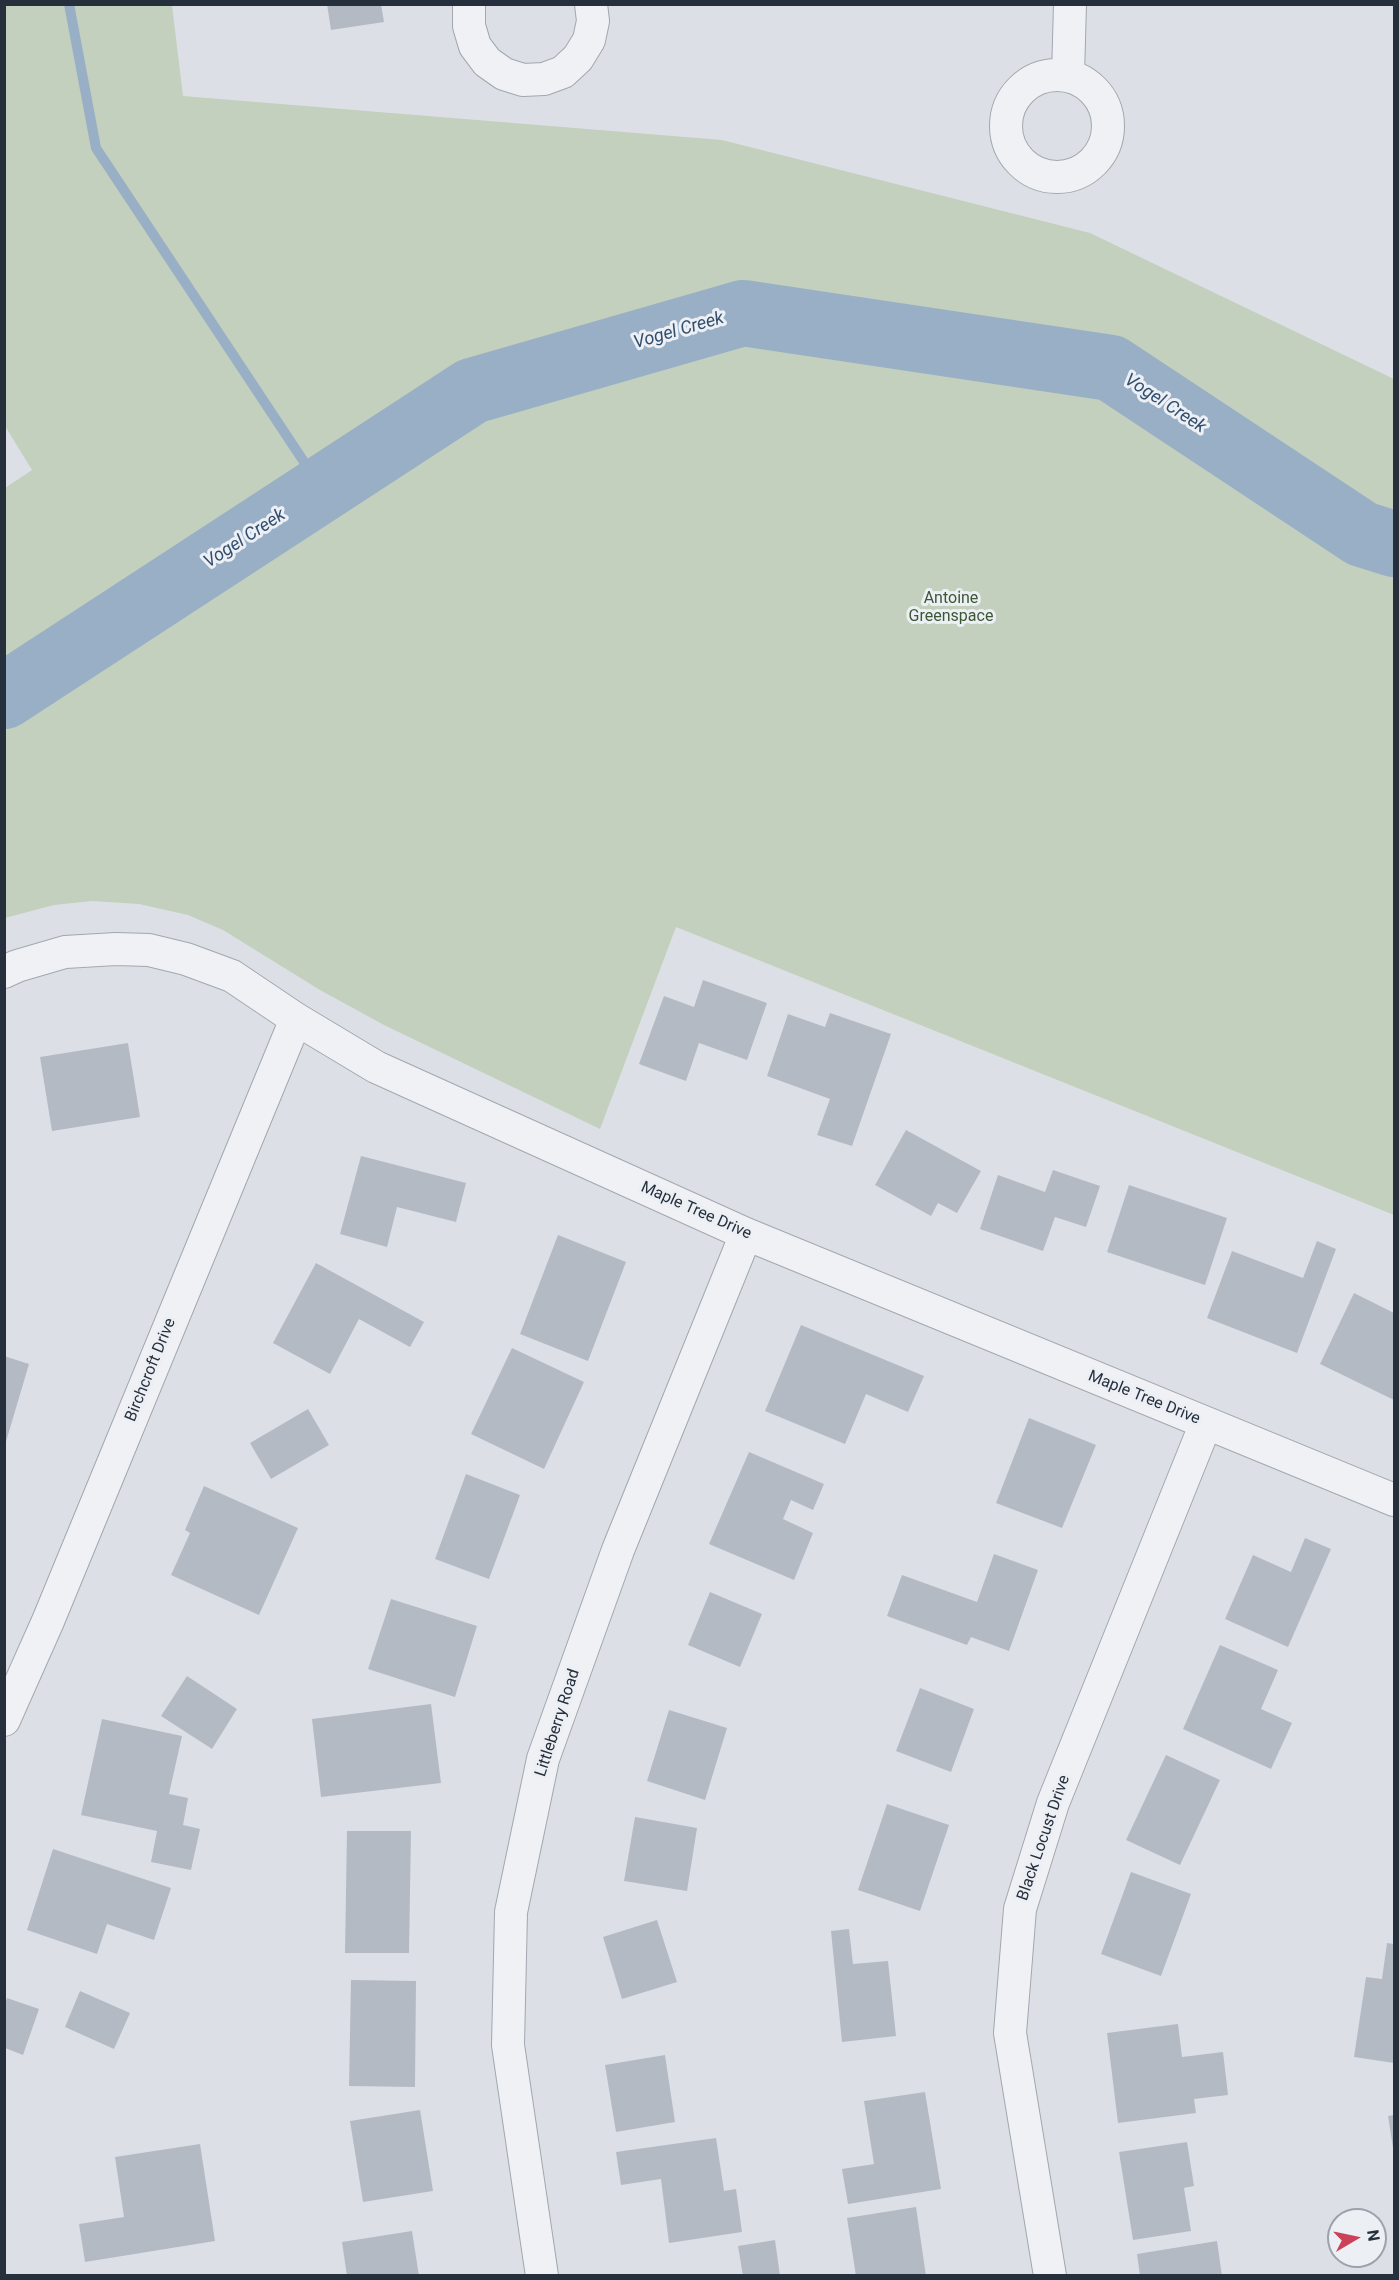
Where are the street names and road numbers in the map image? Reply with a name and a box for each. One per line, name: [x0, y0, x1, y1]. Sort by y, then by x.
street label: Maple Tree Drive: [638, 1178, 754, 1244]
street label: Birchcroft Drive: [122, 1316, 180, 1424]
street label: Maple Tree Drive: [1085, 1367, 1203, 1429]
street label: Littleberry Road: [532, 1667, 584, 1779]
street label: Black Locust Drive: [1014, 1773, 1074, 1903]

